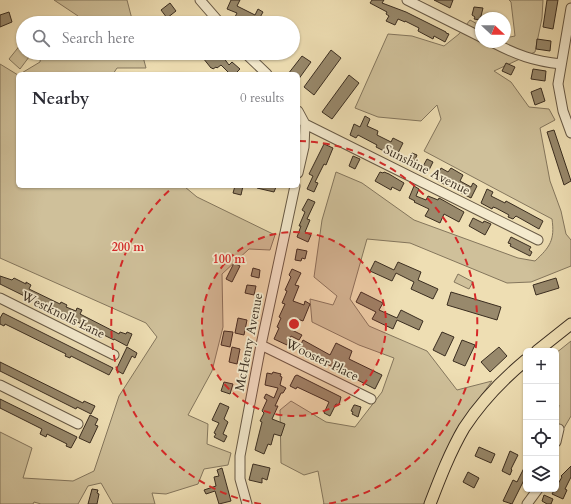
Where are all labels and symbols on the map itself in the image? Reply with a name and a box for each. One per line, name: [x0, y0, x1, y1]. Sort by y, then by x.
north arrow: [475, 12, 511, 48]
street label: Sunshine Avenue: [381, 140, 474, 200]
text: 200 m: [112, 239, 145, 255]
text: 100 m: [213, 251, 246, 267]
street label: Westknolls Lane: [17, 286, 108, 343]
street label: McHenry Avenue: [231, 291, 267, 393]
centre of rings: [287, 317, 301, 331]
street label: Wooster Place: [281, 334, 362, 386]

